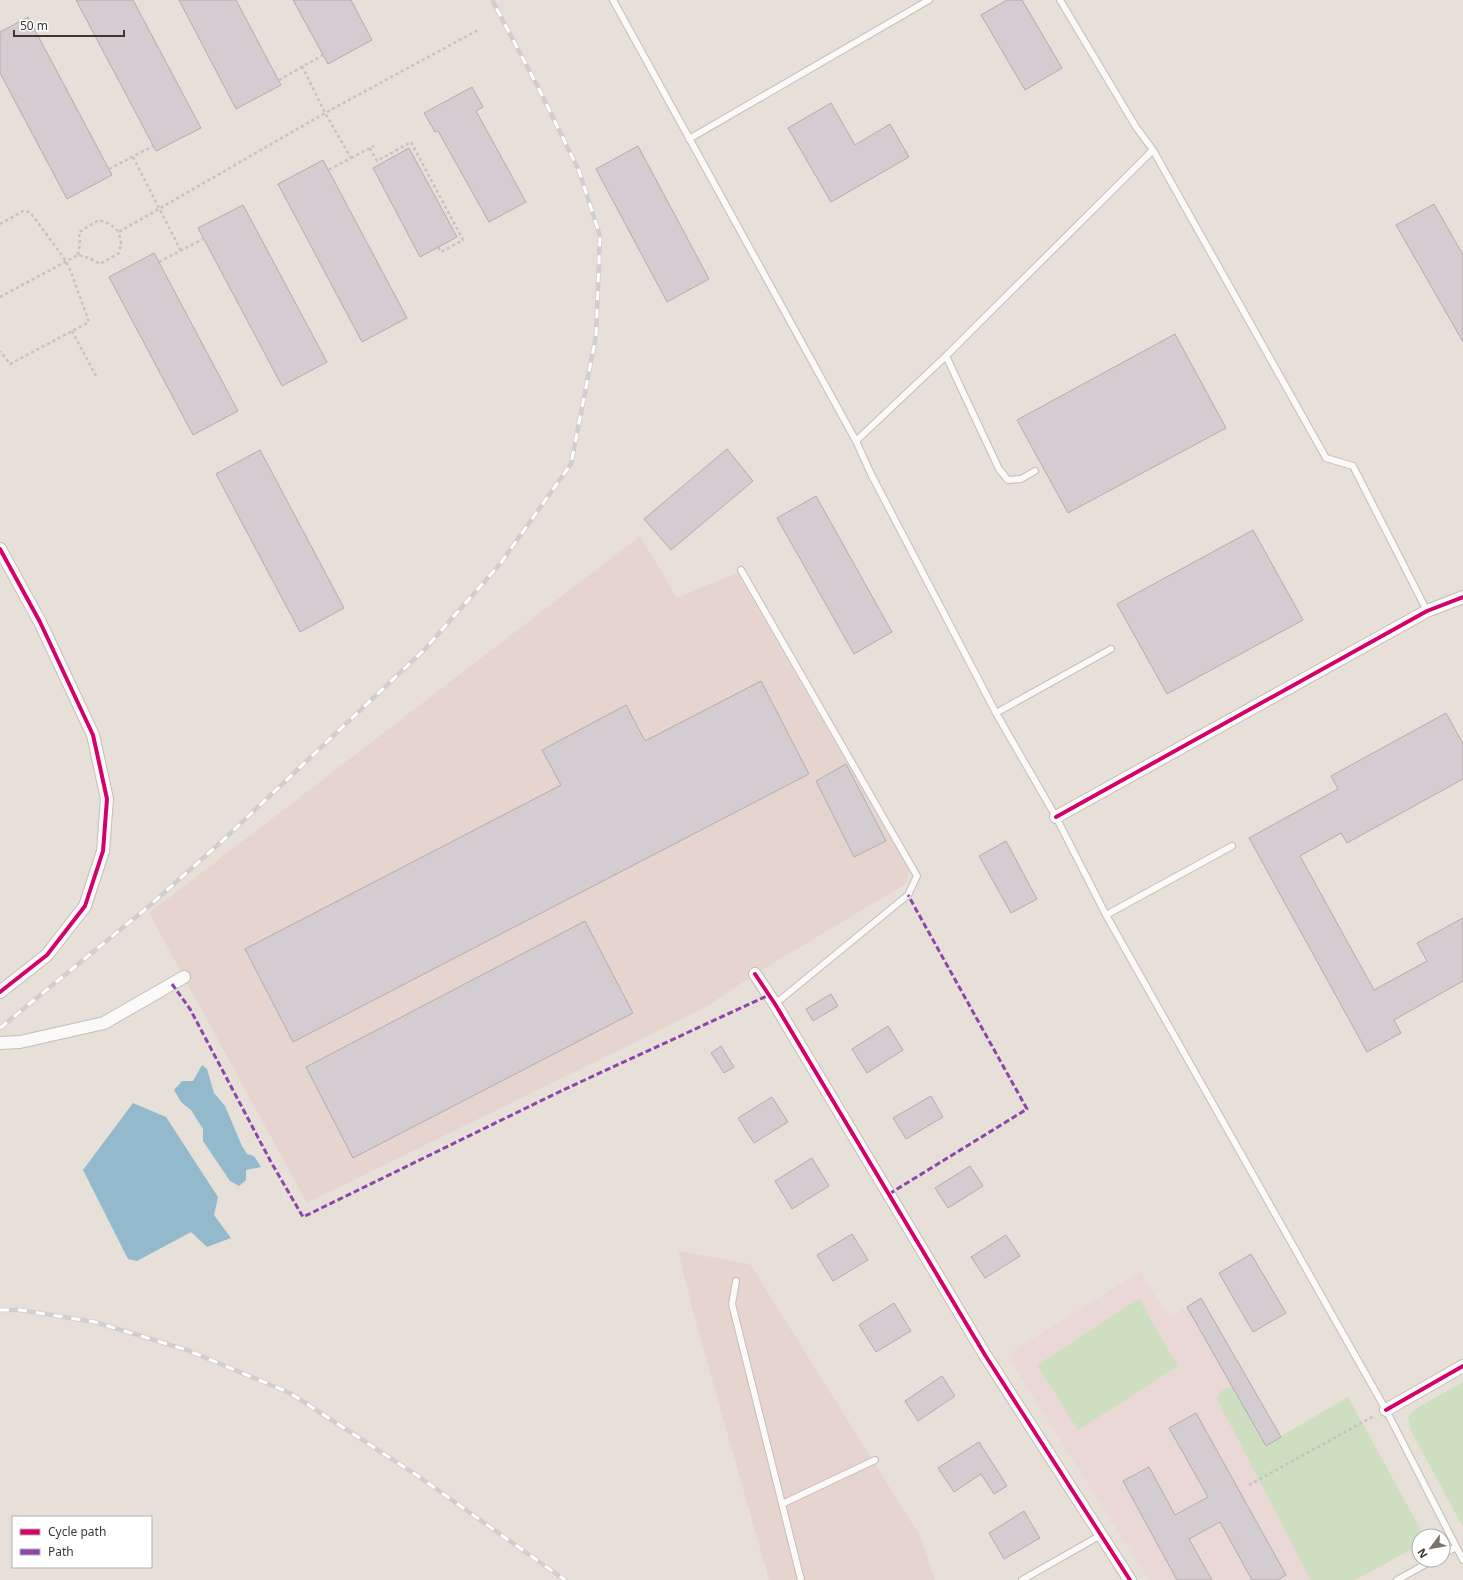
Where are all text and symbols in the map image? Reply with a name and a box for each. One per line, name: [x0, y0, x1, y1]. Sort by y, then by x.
scale bar: [14, 12, 124, 38]
text: 50 m: [20, 17, 48, 34]
legend: [12, 1516, 152, 1568]
text: Cycle path: [48, 1523, 106, 1540]
north arrow: [1411, 1528, 1451, 1568]
text: Path: [48, 1543, 74, 1560]
text: N: [1413, 1546, 1431, 1561]

